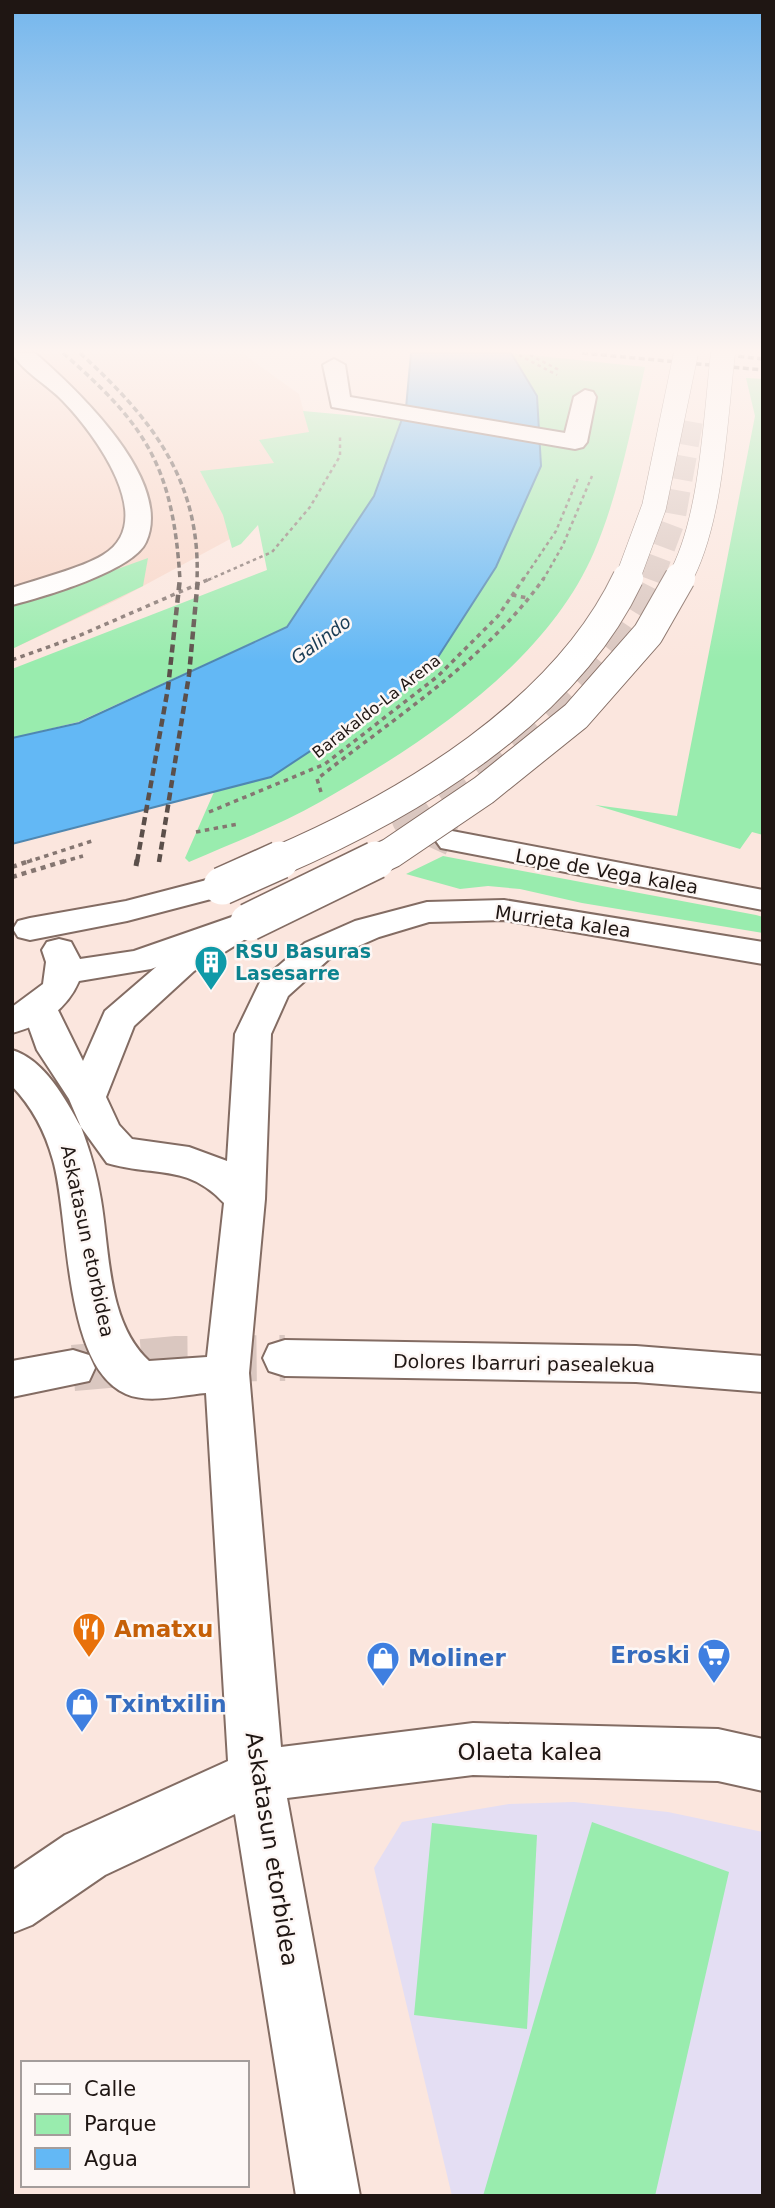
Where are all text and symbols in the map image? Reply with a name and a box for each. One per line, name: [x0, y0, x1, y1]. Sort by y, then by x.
water label: Galindo: [287, 611, 355, 668]
street label: Barakaldo-La Arena: [309, 651, 444, 762]
street label: Lope de Vega kalea: [514, 844, 700, 898]
street label: Murrieta kalea: [494, 901, 632, 941]
place label: RSU Basuras Lasesarre: [235, 940, 371, 984]
building icon: RSU Basuras Lasesarre: [192, 943, 230, 992]
street label: Askatasun etorbidea: [57, 1143, 119, 1339]
street label: Dolores Ibarruri pasealekua: [393, 1350, 655, 1376]
restaurant icon: Amatxu: [70, 1610, 108, 1659]
place label: Amatxu: [114, 1616, 214, 1642]
supermarket icon: Eroski: [695, 1636, 733, 1685]
shop icon: Moliner: [364, 1639, 402, 1688]
place label: Eroski: [610, 1642, 690, 1668]
place label: Moliner: [408, 1645, 506, 1671]
shop icon: Txintxilin: [63, 1685, 101, 1734]
place label: Txintxilin: [106, 1691, 227, 1717]
street label: Askatasun etorbidea: [241, 1730, 303, 1968]
street label: Olaeta kalea: [458, 1739, 602, 1765]
legend: [21, 2061, 248, 2187]
text: Calle: [84, 2077, 136, 2101]
text: Parque: [84, 2112, 156, 2136]
text: Agua: [84, 2147, 138, 2171]

